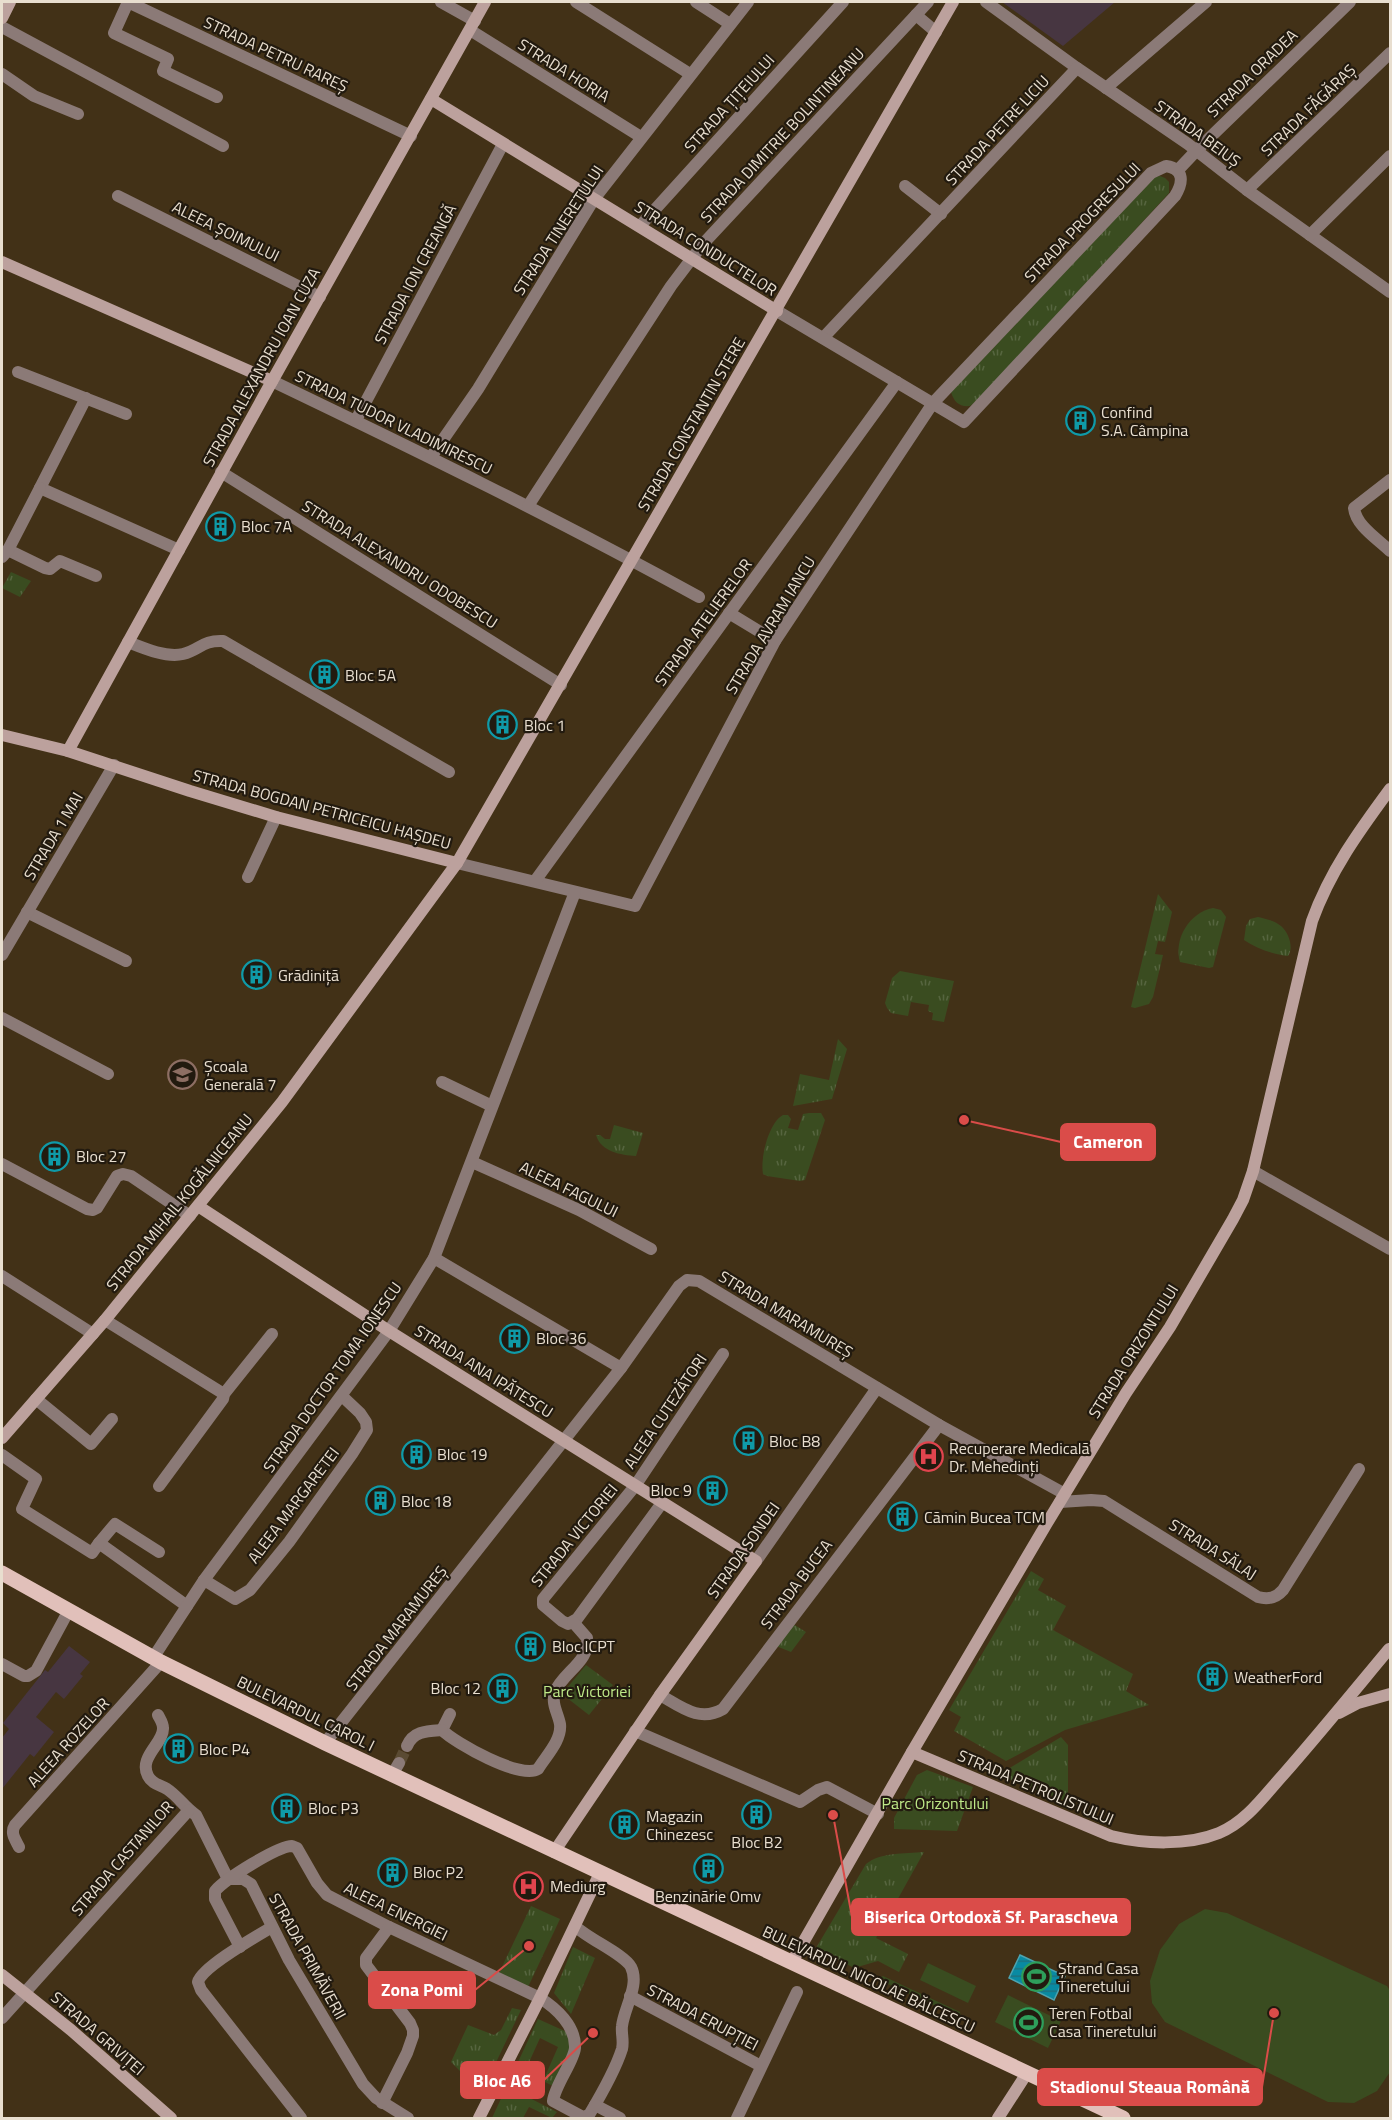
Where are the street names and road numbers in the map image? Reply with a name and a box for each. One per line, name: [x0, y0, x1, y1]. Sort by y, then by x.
street label: STRADA PETRU RAREȘ: [200, 10, 352, 98]
street label: STRADA ORADEA: [1201, 23, 1303, 123]
street label: STRADA HORIA: [513, 32, 615, 108]
street label: STRADA DIMITRIE BOLINTINEANU: [694, 42, 870, 228]
street label: STRADA ȚIȚEIULUI: [678, 48, 780, 158]
street label: STRADA FĂGĂRAȘ: [1255, 58, 1361, 162]
street label: STRADA PETRE LICIU: [939, 70, 1055, 190]
street label: STRADA BEIUȘ: [1150, 94, 1246, 172]
street label: STRADA PROGRESULUI: [1018, 157, 1146, 287]
street label: STRADA TINERETULUI: [507, 160, 609, 300]
street label: STRADA CONDUCTELOR: [630, 194, 782, 302]
street label: ALEEA ȘOIMULUI: [168, 195, 284, 267]
street label: STRADA ION CREANGĂ: [368, 199, 462, 348]
street label: STRADA ALEXANDRU IOAN CUZA: [196, 263, 326, 471]
street label: STRADA CONSTANTIN STERE: [631, 332, 751, 515]
street label: STRADA TUDOR VLADIMIRESCU: [291, 364, 497, 480]
street label: STRADA ALEXANDRU ODOBESCU: [298, 494, 502, 634]
street label: STRADA AVRAM IANCU: [719, 551, 821, 699]
street label: STRADA ATELIERELOR: [648, 553, 758, 691]
street label: STRADA BOGDAN PETRICEICU HAȘDEU: [190, 763, 454, 855]
street label: STRADA 1 MAI: [17, 787, 89, 885]
street label: STRADA MIHAIL KOGĂLNICEANU: [100, 1108, 258, 1296]
street label: ALEEA FAGULUI: [516, 1155, 622, 1223]
street label: STRADA MARAMUREȘ: [714, 1264, 858, 1364]
street label: STRADA DOCTOR TOMA IONESCU: [257, 1277, 407, 1477]
street label: STRADA ORIZONTULUI: [1082, 1279, 1184, 1423]
street label: STRADA ANA IPĂTESCU: [410, 1319, 558, 1423]
street label: ALEEA CUTEZĂTORI: [618, 1349, 712, 1473]
street label: ALEEA MARGARETEI: [241, 1442, 345, 1568]
street label: STRADA VICTORIEI: [525, 1478, 623, 1592]
street label: STRADA SONDEI: [701, 1497, 785, 1603]
street label: STRADA SĂLAJ: [1165, 1513, 1261, 1585]
street label: STRADA BUCEA: [754, 1534, 838, 1634]
street label: STRADA MARAMUREȘ: [339, 1560, 453, 1696]
street label: BULEVARDUL CAROL I: [233, 1669, 379, 1757]
street label: ALEEA ROZELOR: [21, 1692, 115, 1792]
street label: STRADA PETROLISTULUI: [954, 1743, 1118, 1831]
street label: STRADA CASTANILOR: [65, 1795, 179, 1921]
street label: ALEEA ENERGIEI: [340, 1875, 452, 1947]
street label: STRADA PRIMĂVERII: [263, 1888, 353, 2024]
street label: BULEVARDUL NICOLAE BĂLCESCU: [759, 1919, 979, 2039]
street label: STRADA ERUPȚIEI: [643, 1977, 763, 2057]
street label: STRADA GRIVIȚEI: [46, 1985, 150, 2081]

